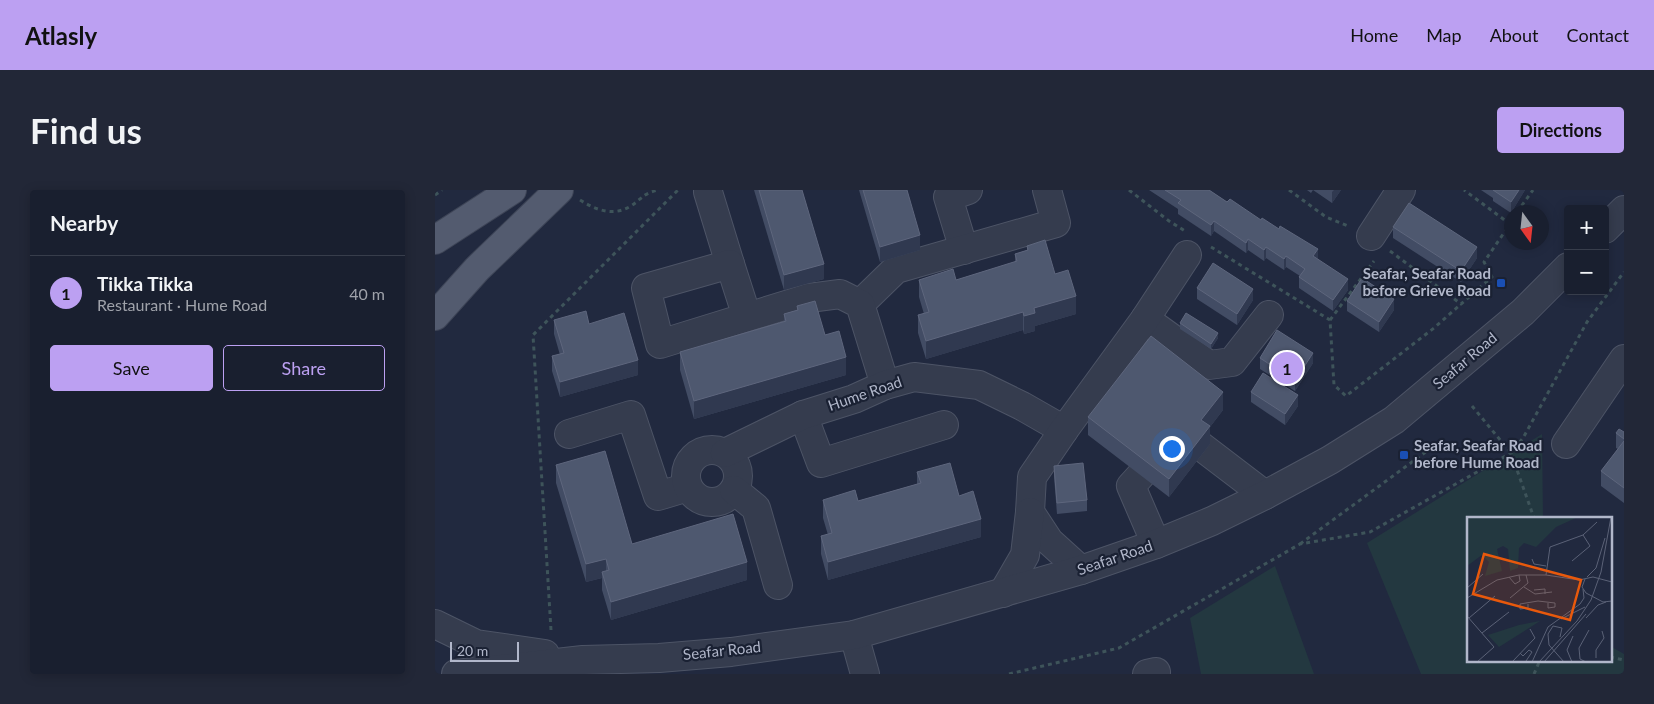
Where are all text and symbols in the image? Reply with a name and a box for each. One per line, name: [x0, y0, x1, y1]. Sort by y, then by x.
text: Atlasly: [25, 21, 97, 50]
text: Home: [1350, 24, 1398, 46]
text: Map: [1426, 24, 1462, 46]
text: About: [1490, 24, 1539, 46]
text: Contact: [1567, 24, 1629, 46]
button: Directions: [1497, 107, 1624, 153]
text: Find us: [30, 109, 142, 151]
north arrow: [1504, 205, 1549, 250]
map controls: [1564, 205, 1609, 295]
button: +: [1564, 205, 1609, 250]
text: Nearby: [50, 210, 118, 235]
button: −: [1564, 250, 1609, 295]
place label: Seafar, Seafar Road before Grieve Road: [1363, 264, 1491, 299]
text: Tikka Tikka: [97, 272, 193, 295]
marker: Seafar, Seafar Road before Grieve Road: [1495, 277, 1507, 289]
text: 1: [61, 284, 71, 303]
text: 40 m: [349, 284, 385, 303]
text: Restaurant · Hume Road: [97, 295, 267, 314]
street label: Seafar Road: [1429, 328, 1500, 392]
button: Save: [50, 345, 213, 391]
button: Share: [223, 345, 385, 391]
pin: 1: [1271, 349, 1303, 387]
street label: Hume Road: [825, 372, 904, 414]
your location: [1159, 436, 1185, 462]
place label: Seafar, Seafar Road before Hume Road: [1414, 436, 1542, 471]
marker: Seafar, Seafar Road before Hume Road: [1398, 449, 1410, 461]
inset map: [1467, 517, 1611, 662]
street label: Seafar Road: [1075, 536, 1155, 578]
street label: Seafar Road: [682, 637, 762, 663]
scale bar: [450, 639, 519, 662]
text: 20 m: [457, 642, 488, 659]

